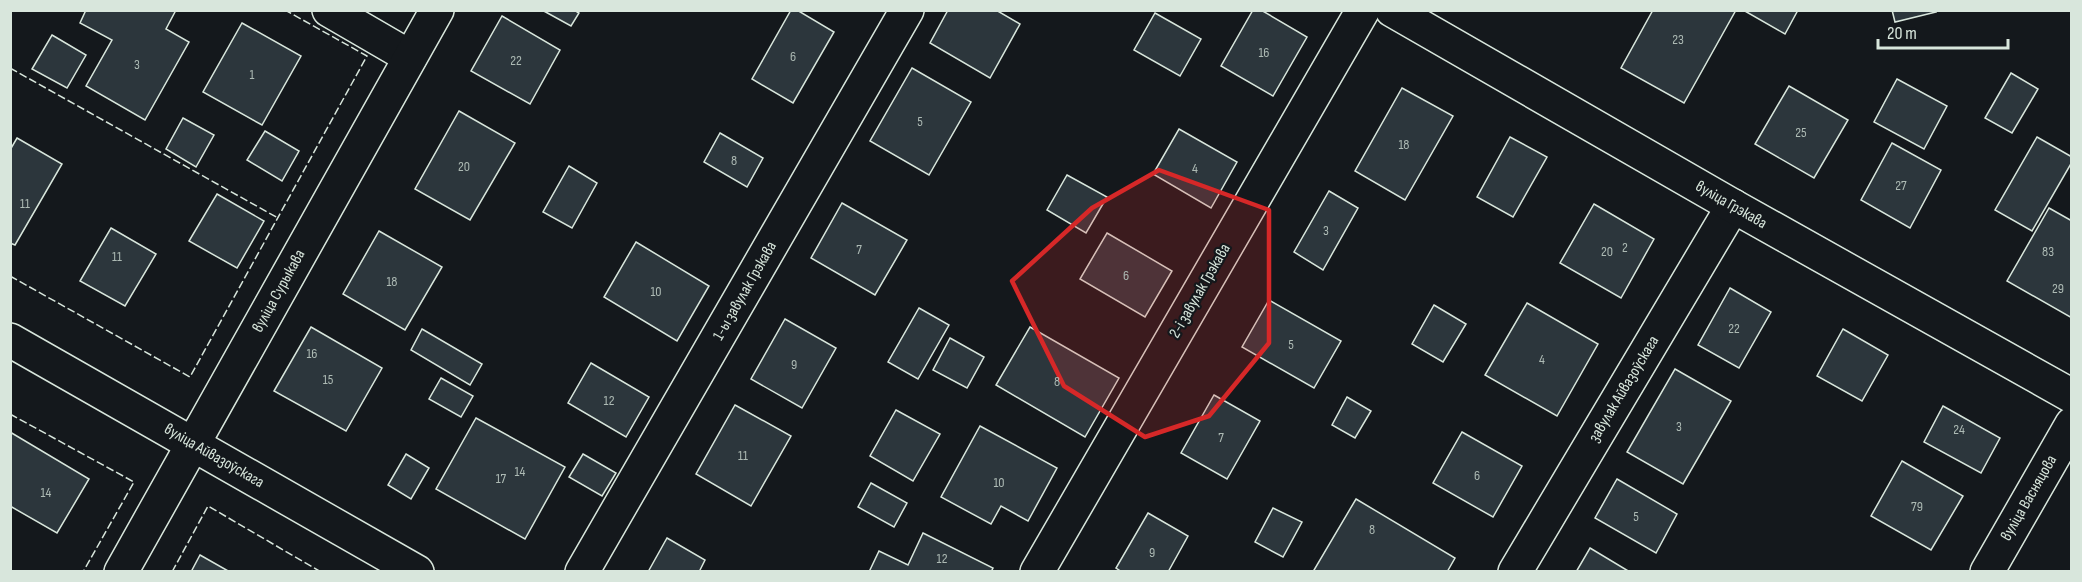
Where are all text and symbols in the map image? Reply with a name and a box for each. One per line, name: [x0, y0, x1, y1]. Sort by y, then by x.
scale bar: [1878, 12, 2008, 50]
text: 20 m: [1887, 23, 1917, 44]
house number: 23: [1672, 31, 1684, 48]
house number: 16: [1258, 44, 1270, 61]
house number: 6: [790, 48, 796, 65]
house number: 22: [510, 52, 522, 69]
house number: 3: [134, 56, 140, 73]
house number: 1: [250, 66, 255, 83]
house number: 5: [917, 113, 923, 130]
house number: 25: [1795, 124, 1807, 141]
house number: 18: [1398, 136, 1410, 153]
house number: 8: [731, 152, 737, 169]
house number: 20: [458, 158, 470, 175]
house number: 4: [1192, 160, 1198, 177]
street label: вуліца Грэкава: [1692, 177, 1770, 233]
house number: 27: [1895, 177, 1907, 194]
house number: 11: [20, 195, 30, 212]
house number: 3: [1323, 222, 1329, 239]
street label: 1-ы завулак Грэкава: [709, 238, 781, 344]
house number: 2: [1622, 239, 1628, 256]
street label: 2-і завулак Грэкава: [1165, 240, 1235, 342]
house number: 7: [856, 241, 862, 258]
house number: 20: [1601, 243, 1613, 260]
house number: 83: [2042, 243, 2054, 260]
street label: вуліца Сурыкава: [249, 246, 309, 336]
house number: 11: [112, 248, 122, 265]
house number: 6: [1123, 267, 1129, 284]
house number: 18: [386, 273, 398, 290]
house number: 29: [2052, 280, 2064, 297]
house number: 10: [650, 283, 662, 300]
house number: 22: [1728, 320, 1740, 337]
street label: завулак Айвазоўскага: [1585, 332, 1663, 446]
house number: 5: [1288, 336, 1294, 353]
house number: 16: [306, 345, 318, 362]
house number: 4: [1539, 351, 1545, 368]
house number: 9: [791, 356, 797, 373]
house number: 15: [323, 371, 334, 388]
house number: 8: [1054, 373, 1060, 390]
house number: 12: [604, 392, 615, 409]
house number: 3: [1676, 418, 1682, 435]
street label: вуліца Айвазоўскага: [161, 420, 267, 492]
house number: 24: [1953, 421, 1965, 438]
house number: 7: [1218, 429, 1224, 446]
house number: 11: [738, 447, 748, 464]
street label: вуліца Васняцова: [1997, 452, 2061, 544]
house number: 14: [515, 463, 526, 480]
house number: 6: [1474, 467, 1480, 484]
house number: 17: [496, 470, 507, 487]
house number: 10: [993, 474, 1005, 491]
house number: 14: [41, 484, 52, 501]
house number: 79: [1911, 498, 1923, 515]
house number: 5: [1633, 508, 1639, 525]
house number: 8: [1369, 521, 1375, 538]
house number: 9: [1149, 544, 1155, 561]
house number: 12: [937, 550, 948, 567]

